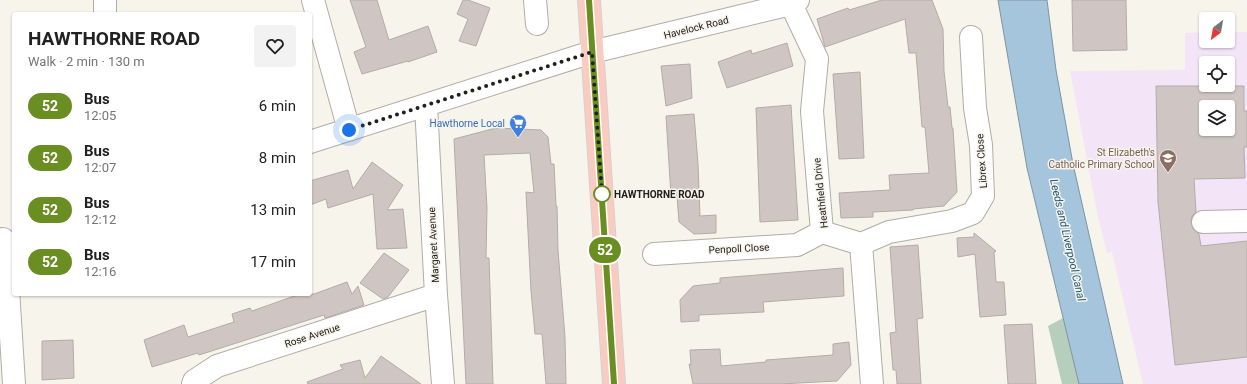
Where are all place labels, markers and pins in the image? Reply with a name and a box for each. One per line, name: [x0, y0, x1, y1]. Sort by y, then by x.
supermarket icon: Hawthorne Local: [508, 113, 528, 138]
place label: Hawthorne Local: [430, 118, 505, 129]
place label: St Elizabeth's Catholic Primary School: [1048, 147, 1155, 170]
school or university icon: St Elizabeth's Catholic Primary School: [1158, 148, 1178, 173]
marker: HAWTHORNE ROAD: [593, 185, 611, 203]
place label: HAWTHORNE ROAD: [614, 189, 705, 200]

